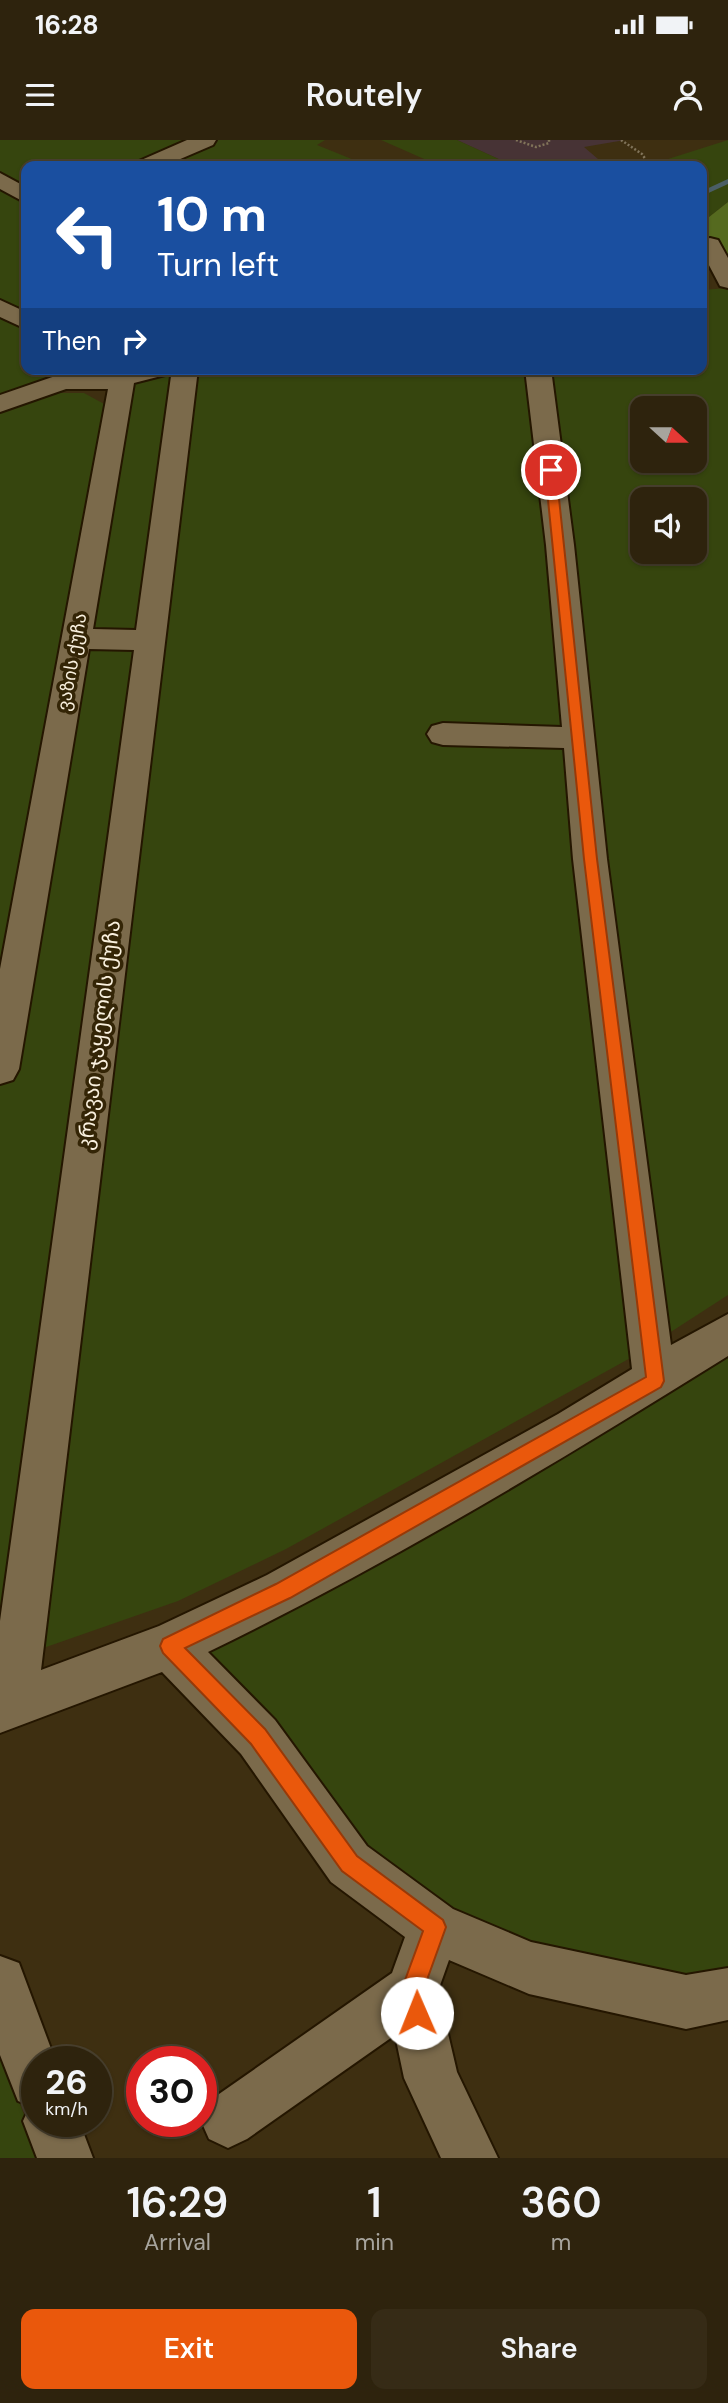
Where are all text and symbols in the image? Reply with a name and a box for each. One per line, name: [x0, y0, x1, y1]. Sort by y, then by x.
text: 16:28: [35, 8, 99, 42]
text: Routely: [306, 74, 422, 116]
icon: menu: [21, 76, 59, 114]
icon: person: [669, 76, 707, 114]
text: 10 m: [157, 182, 267, 246]
icon: left: [42, 189, 133, 280]
text: Turn left: [157, 244, 279, 286]
icon: right: [115, 322, 153, 360]
text: Then: [42, 324, 101, 358]
north arrow: [630, 396, 707, 472]
map controls: [630, 396, 707, 564]
pin: [521, 440, 581, 500]
icon: arrive: [532, 451, 570, 489]
button: sound: [630, 487, 707, 564]
street label: ვაზის ქუჩა: [52, 611, 92, 713]
street label: კრავაი ჯაყელის ქუჩა: [71, 918, 127, 1152]
position arrow: [380, 1976, 454, 2050]
speed limit sign: 30: [126, 2046, 217, 2137]
text: 26: [45, 2059, 88, 2105]
text: km/h: [45, 2097, 88, 2121]
text: 16:29: [126, 2175, 228, 2230]
text: 1: [367, 2175, 382, 2230]
text: 360: [520, 2175, 602, 2230]
text: Arrival: [144, 2227, 211, 2257]
text: min: [355, 2227, 394, 2257]
text: m: [551, 2227, 571, 2257]
button: Exit: [21, 2309, 357, 2389]
button: Share: [371, 2309, 707, 2389]

